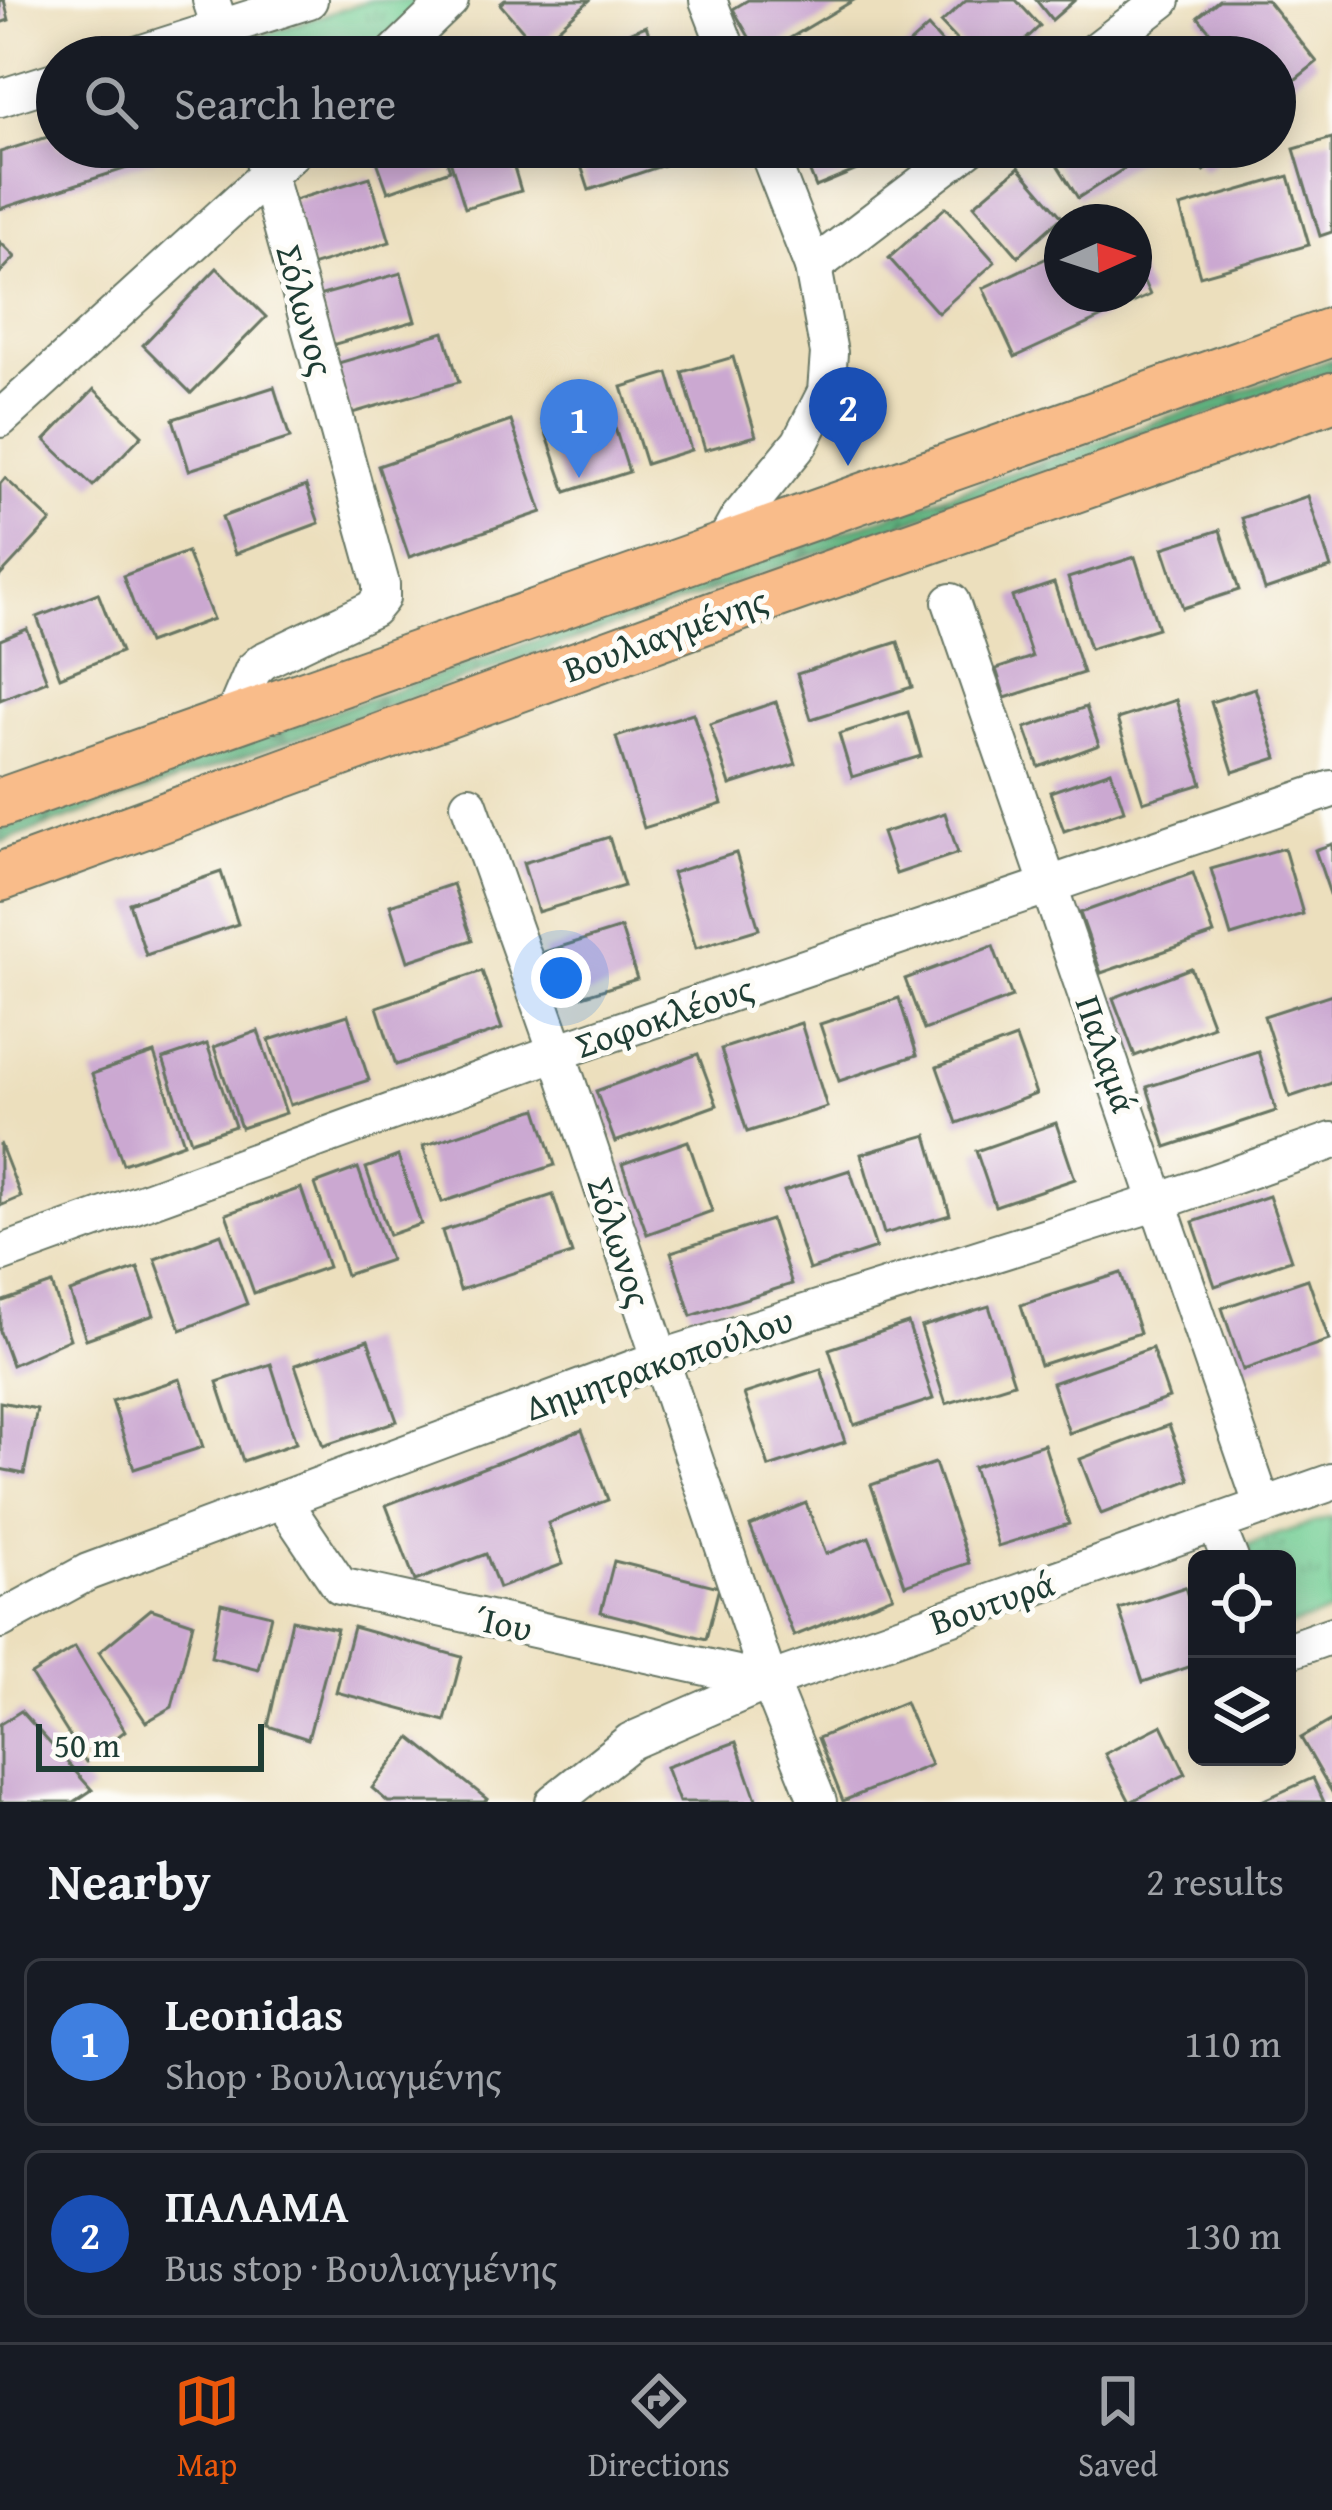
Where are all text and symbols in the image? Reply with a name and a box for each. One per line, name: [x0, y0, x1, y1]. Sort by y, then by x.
search box: [36, 36, 1296, 168]
icon: search: [78, 69, 144, 135]
text: Search here: [174, 70, 396, 135]
north arrow: [1044, 204, 1152, 312]
street label: Σόλωνος: [264, 238, 349, 381]
pin: 2: [809, 367, 887, 466]
pin: 1: [540, 379, 618, 478]
street label: Βουλιαγμένης: [555, 572, 774, 695]
your location: [531, 948, 591, 1008]
street label: Σοφοκλέους: [568, 960, 760, 1071]
street label: Παλαμά: [1063, 988, 1152, 1120]
street label: Σόλωνος: [575, 1170, 666, 1314]
street label: Δημητρακοπούλου: [518, 1292, 800, 1433]
map controls: [1188, 1550, 1296, 1766]
button: locate: [1188, 1550, 1296, 1658]
street label: Βουτυρά: [922, 1555, 1062, 1648]
street label: Ίου: [471, 1591, 537, 1654]
button: layers: [1188, 1658, 1296, 1766]
scale bar: [36, 1718, 264, 1771]
text: 50 m: [54, 1721, 120, 1769]
text: Nearby: [48, 1843, 211, 1918]
text: 2 results: [1146, 1852, 1284, 1909]
text: Leonidas: [165, 1981, 343, 2046]
text: 1: [80, 2014, 100, 2071]
text: 110 m: [1184, 2014, 1281, 2071]
text: Shop · Βουλιαγμένης: [165, 2046, 502, 2103]
text: ΠΑΛΑΜΑ: [165, 2173, 349, 2238]
text: 2: [80, 2206, 100, 2263]
text: 130 m: [1184, 2206, 1281, 2263]
text: Bus stop · Βουλιαγμένης: [165, 2238, 557, 2295]
tab: Map: [174, 2368, 240, 2488]
tab: Directions: [588, 2368, 730, 2488]
tab: Saved: [1078, 2368, 1158, 2488]

